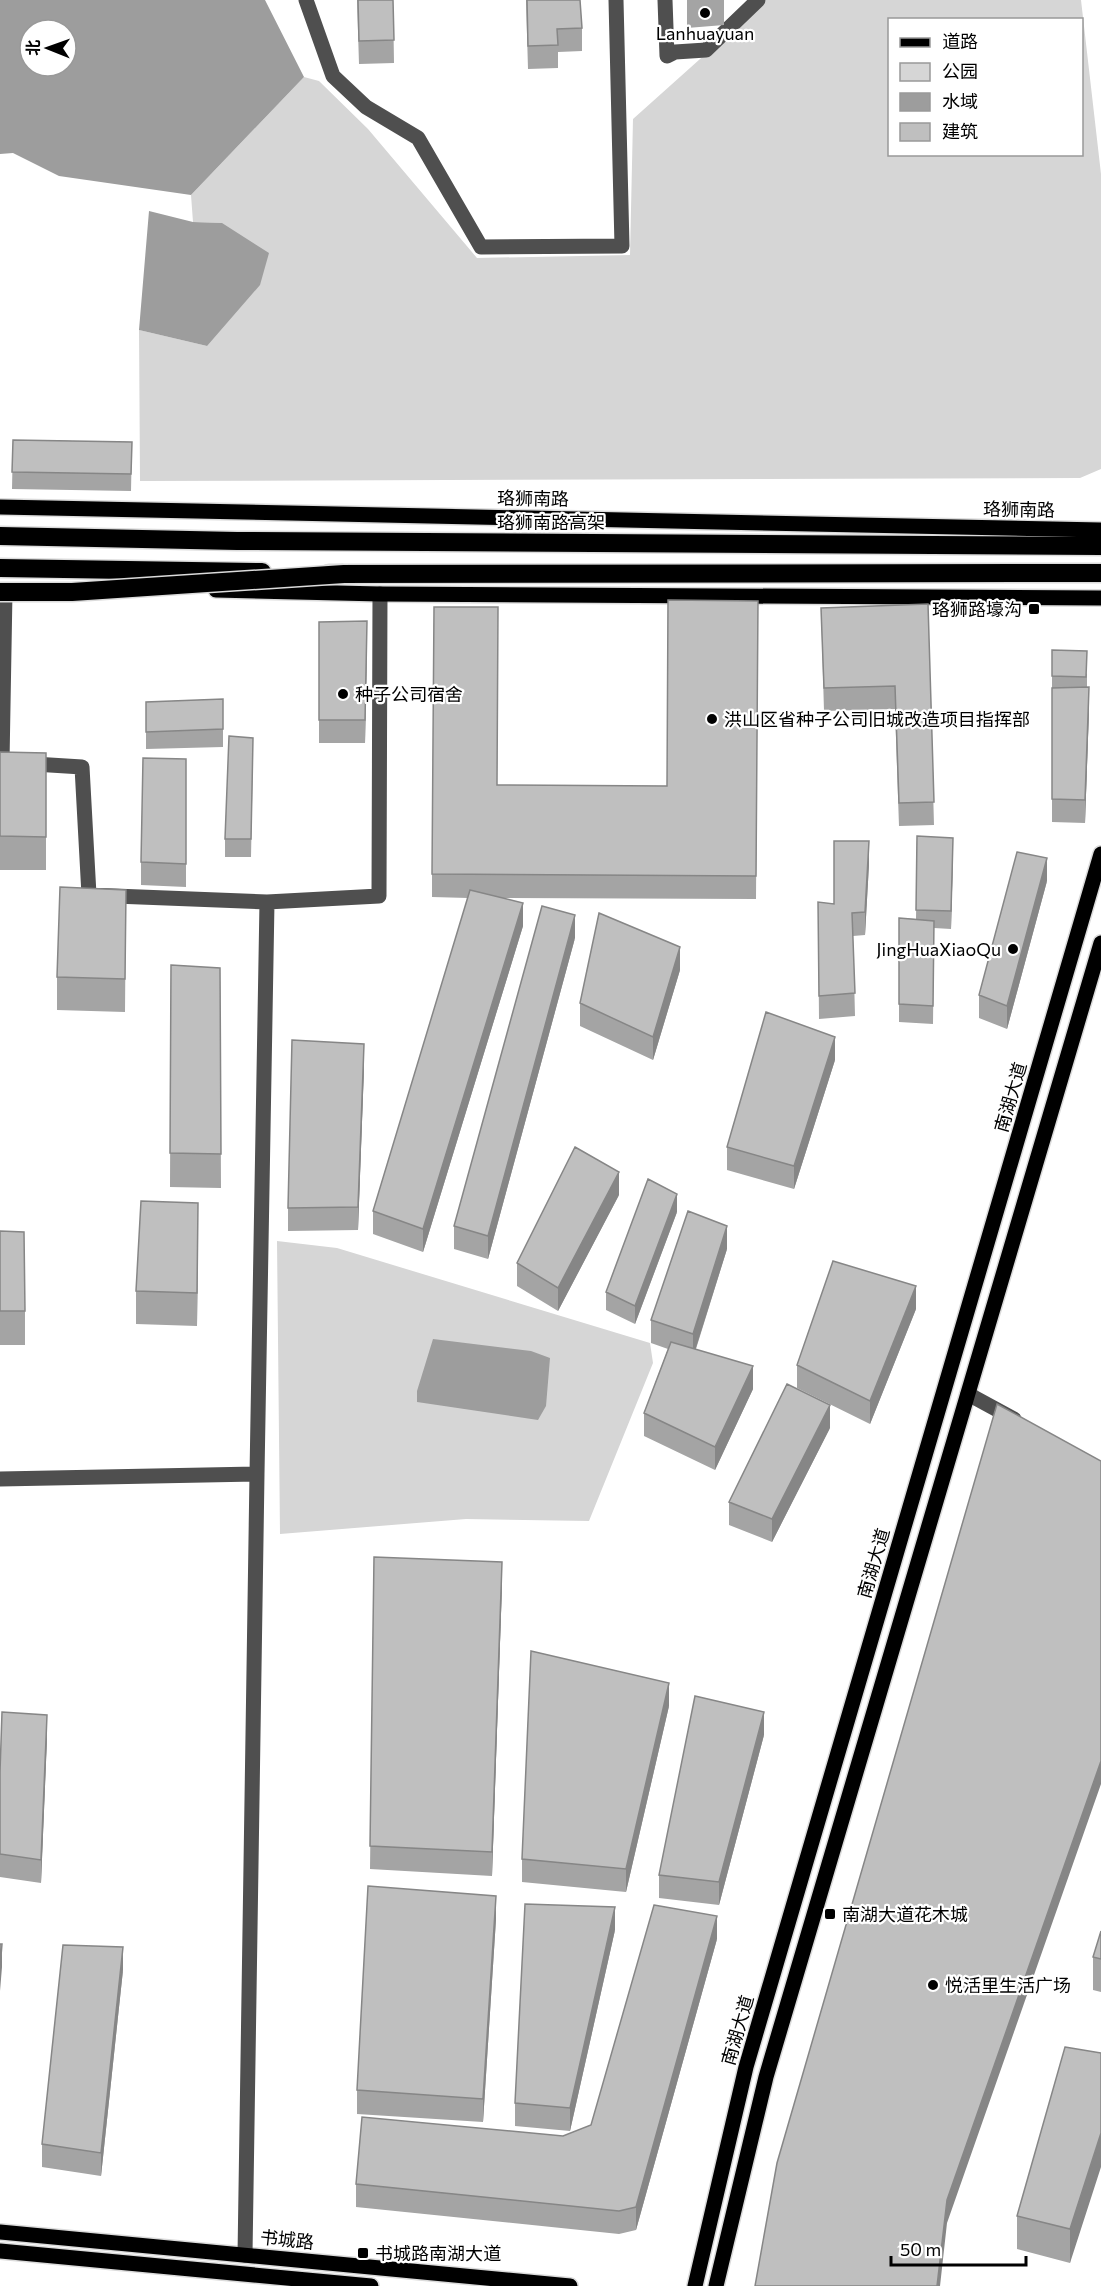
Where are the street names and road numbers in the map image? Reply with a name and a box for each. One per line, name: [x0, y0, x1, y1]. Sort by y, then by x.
street label: 珞狮南路: [497, 486, 569, 510]
street label: 珞狮南路: [983, 497, 1055, 521]
street label: 珞狮南路高架: [497, 511, 605, 533]
street label: 南湖大道: [990, 1059, 1030, 1135]
street label: 南湖大道: [853, 1525, 893, 1601]
street label: 南湖大道: [717, 1992, 757, 2068]
street label: 书城路: [259, 2225, 315, 2253]

